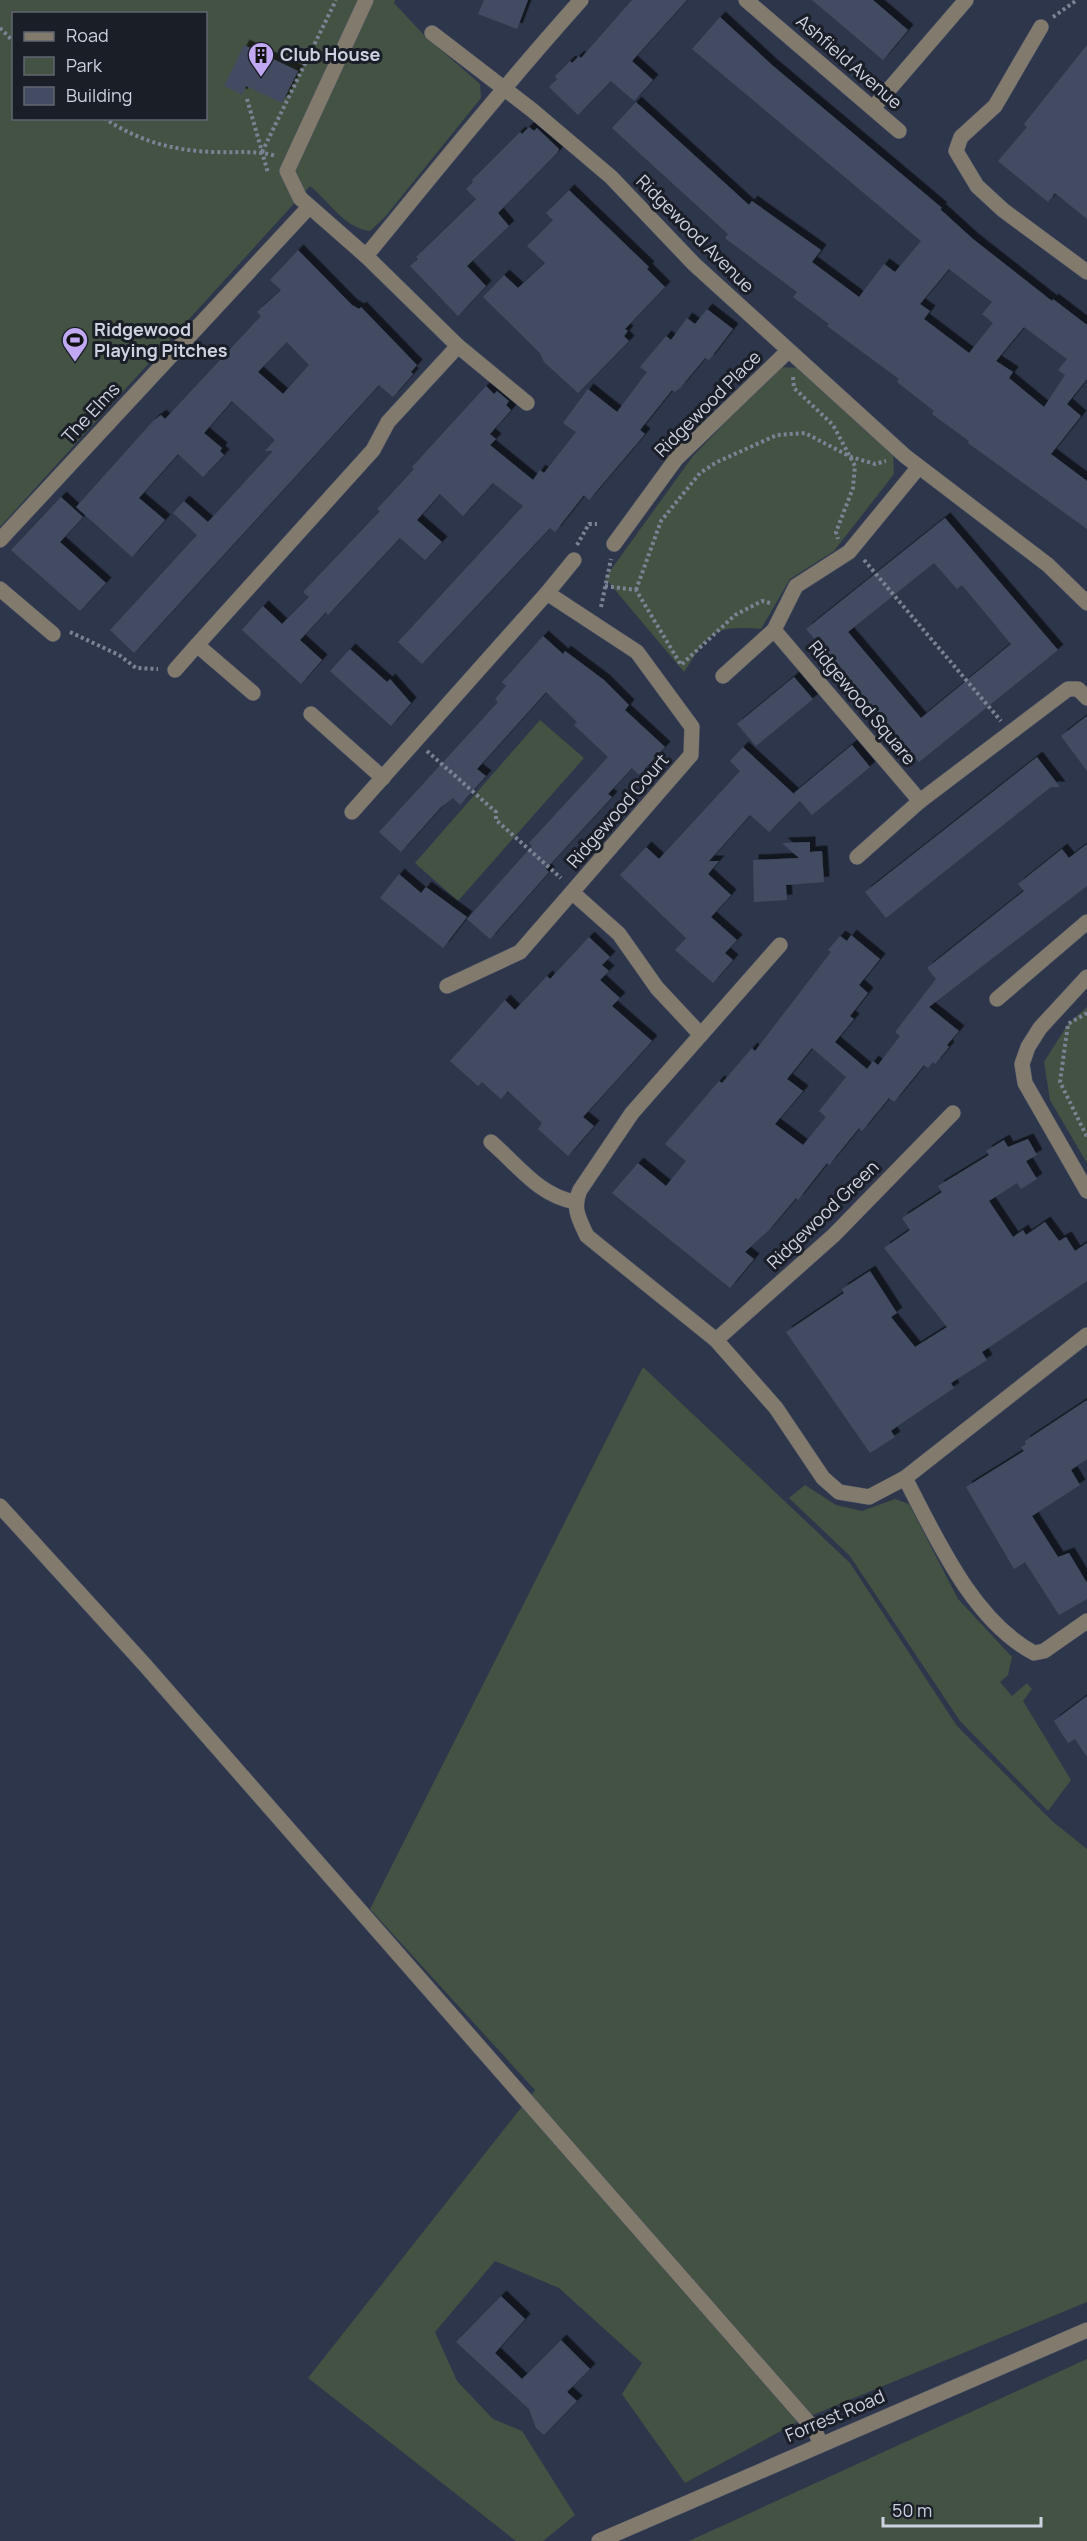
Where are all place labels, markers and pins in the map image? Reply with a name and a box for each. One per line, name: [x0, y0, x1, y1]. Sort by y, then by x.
building icon: Club House: [246, 40, 276, 78]
place label: Club House: [280, 42, 380, 66]
place label: Ridgewood Playing Pitches: [94, 317, 228, 362]
sports icon: Ridgewood Playing Pitches: [60, 325, 90, 363]

